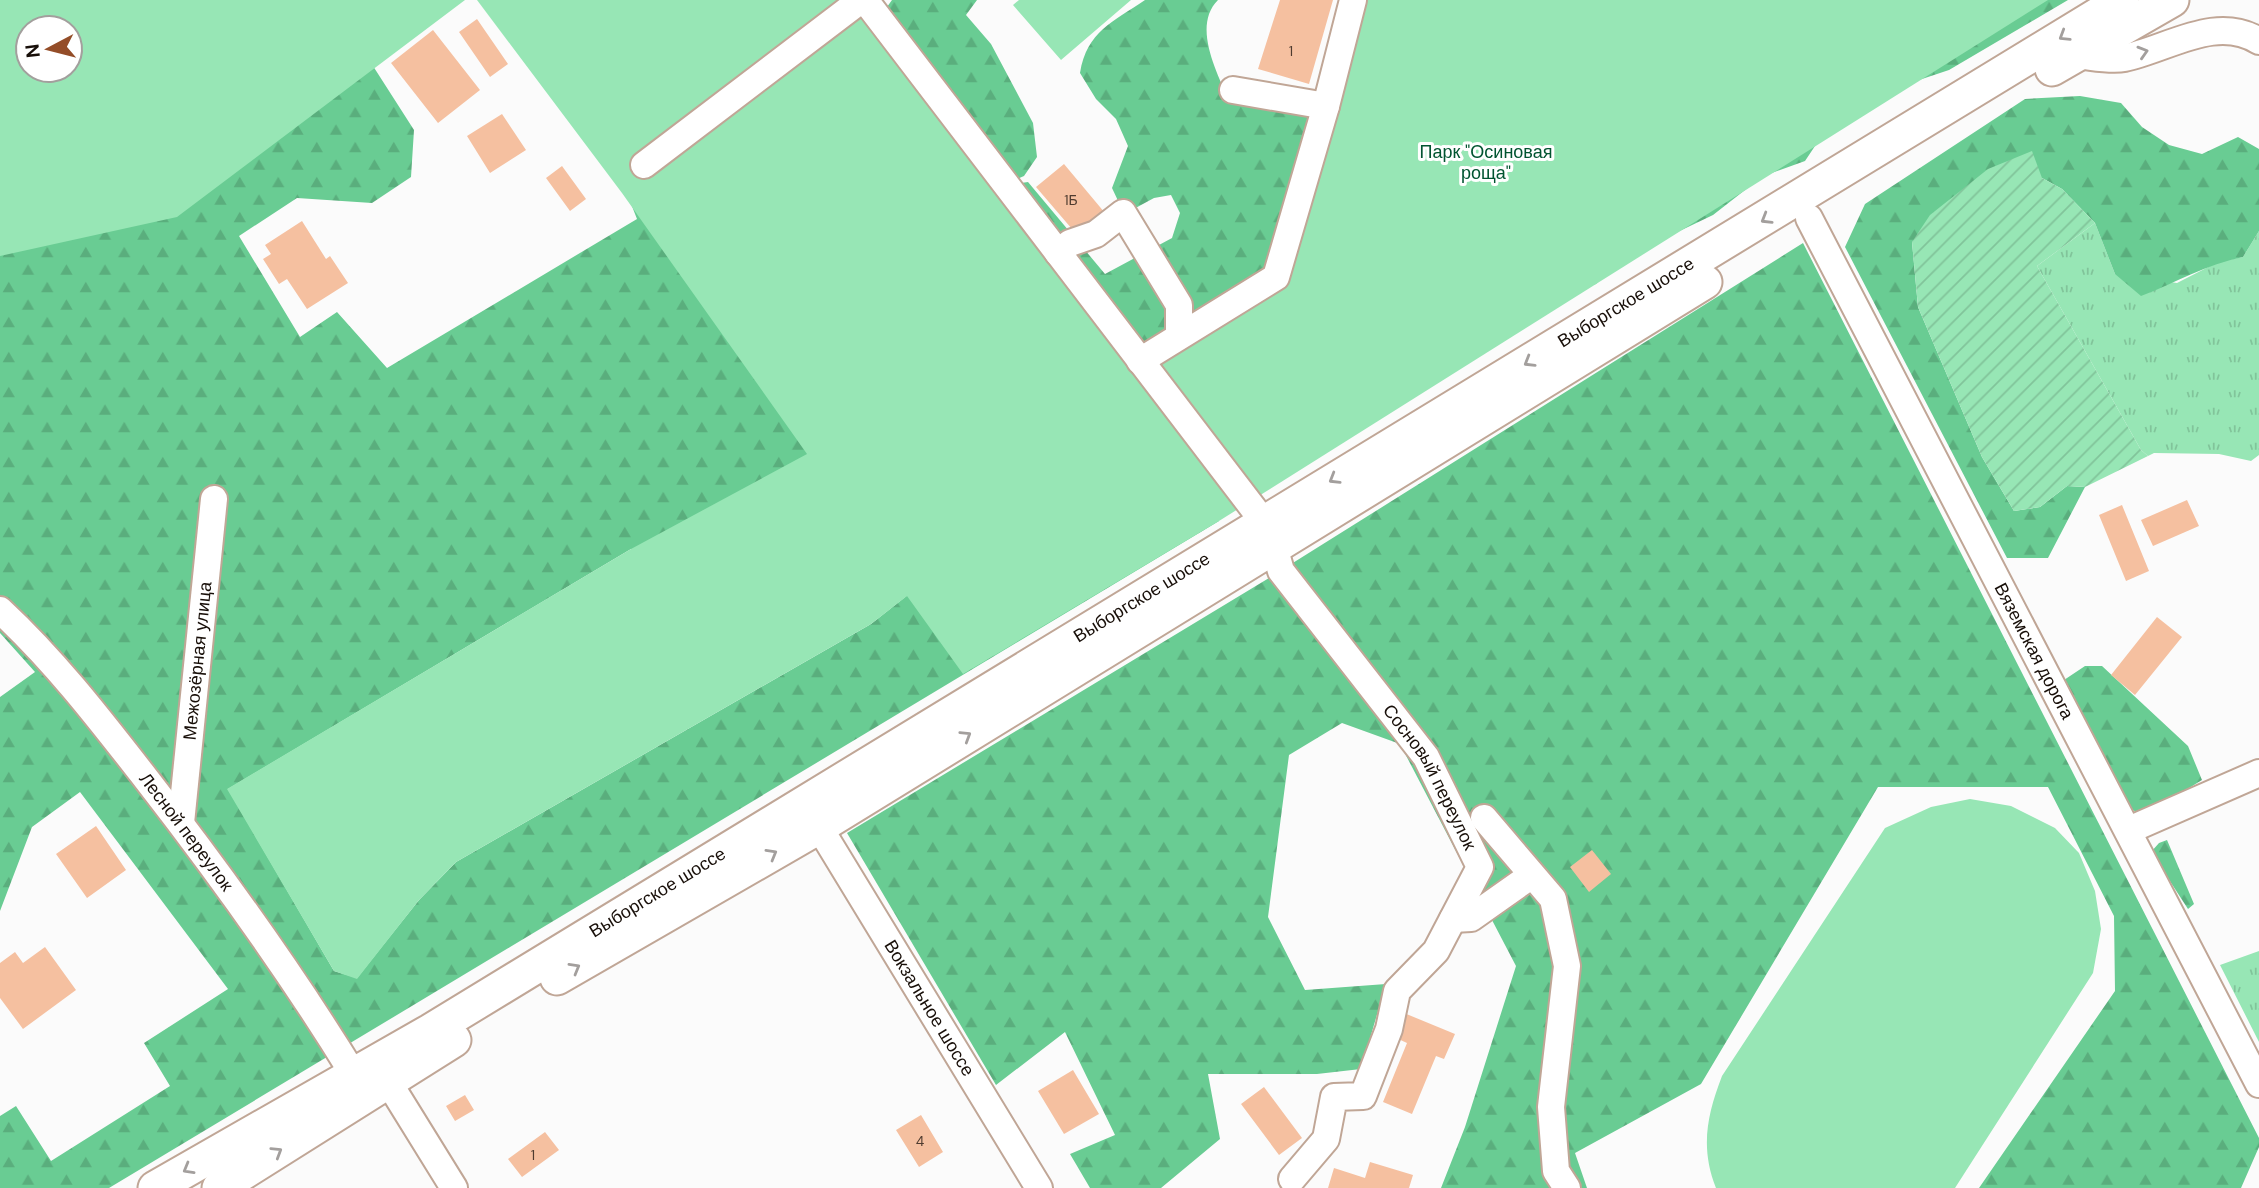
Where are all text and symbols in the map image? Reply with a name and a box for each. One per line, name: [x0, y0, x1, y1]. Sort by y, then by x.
north arrow: [14, 14, 84, 84]
one-way arrow: [2058, 27, 2071, 40]
house number: 1: [1289, 42, 1293, 60]
text: N: [19, 43, 46, 59]
one-way arrow: [2136, 46, 2148, 61]
park label: Парк "Осиновая роща": [1420, 140, 1553, 185]
house number: 1Б: [1064, 191, 1078, 209]
one-way arrow: [1760, 211, 1773, 224]
street label: Выборгское шоссе: [1553, 252, 1699, 353]
one-way arrow: [1523, 353, 1536, 366]
one-way arrow: [1328, 471, 1341, 484]
street label: Выборгское шоссе: [1069, 547, 1214, 648]
street label: Межозёрная улица: [178, 579, 218, 741]
street label: Вяземская дорога: [1989, 579, 2080, 724]
street label: Сосновый переулок: [1377, 699, 1482, 854]
one-way arrow: [959, 731, 972, 744]
street label: Лесной переулок: [134, 768, 239, 896]
street label: Выборгское шоссе: [585, 842, 730, 943]
one-way arrow: [764, 849, 777, 862]
street label: Вокзальное шоссе: [879, 935, 980, 1081]
one-way arrow: [568, 963, 580, 976]
house number: 4: [916, 1132, 925, 1150]
house number: 1: [531, 1146, 535, 1164]
one-way arrow: [270, 1148, 283, 1161]
one-way arrow: [182, 1161, 195, 1174]

